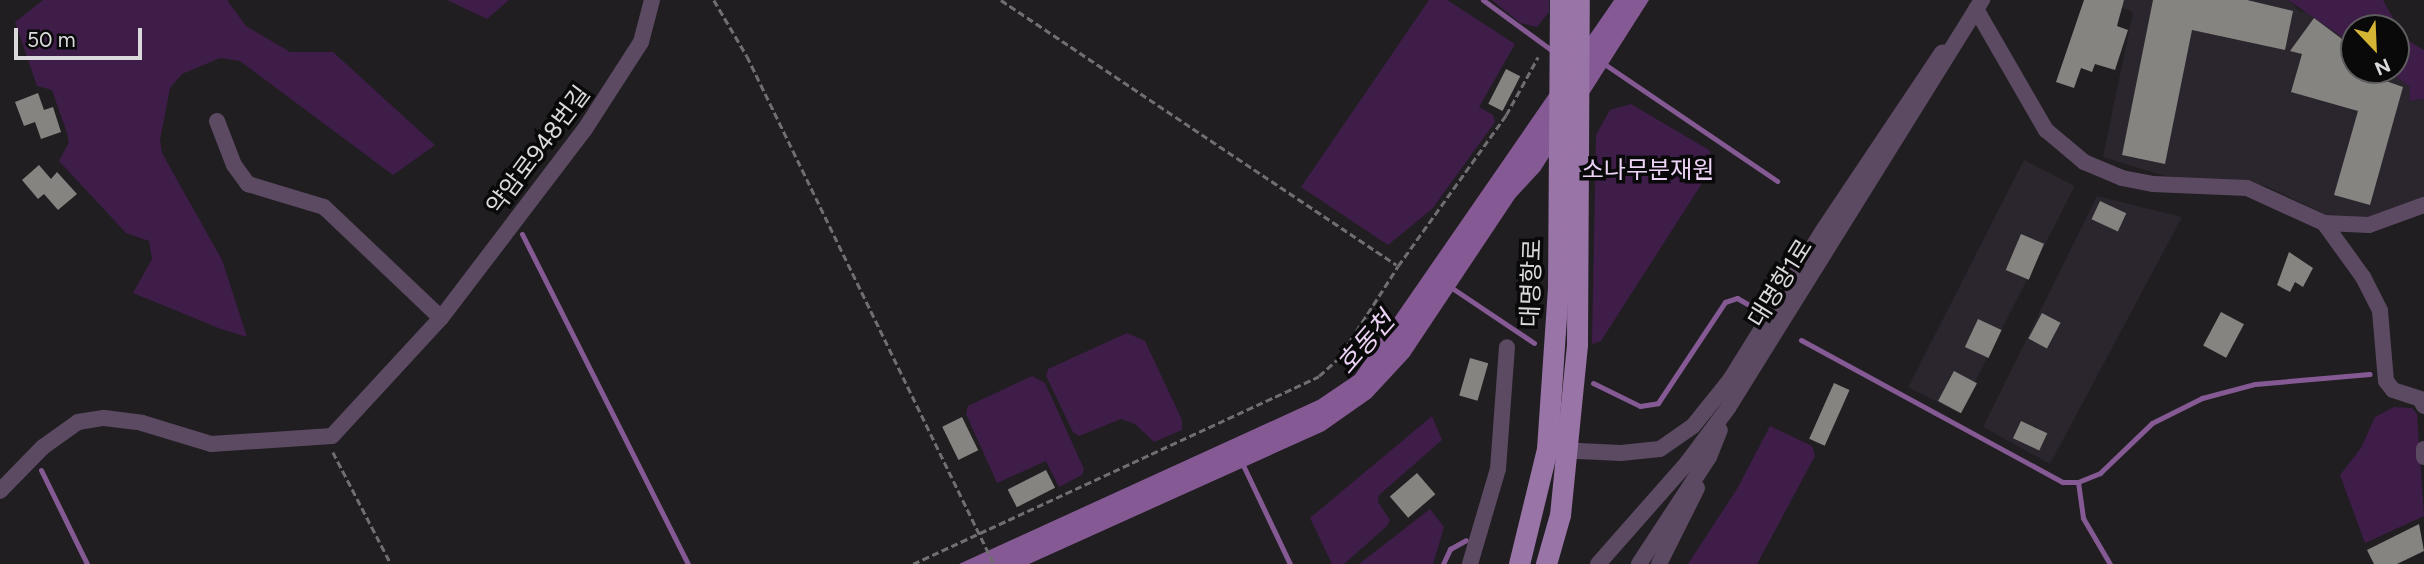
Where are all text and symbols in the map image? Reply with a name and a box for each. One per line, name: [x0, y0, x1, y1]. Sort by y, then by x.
scale bar: [18, 14, 145, 58]
north arrow: [2340, 14, 2410, 84]
text: 50 m: [27, 27, 76, 52]
text: N: [2371, 53, 2394, 80]
street label: 약암로948번길: [480, 80, 596, 220]
park label: 소나무분재원: [1582, 156, 1714, 184]
street label: 대명항1로: [1742, 234, 1818, 332]
street label: 대명항로: [1515, 238, 1547, 328]
water label: 호동천: [1331, 306, 1401, 380]

